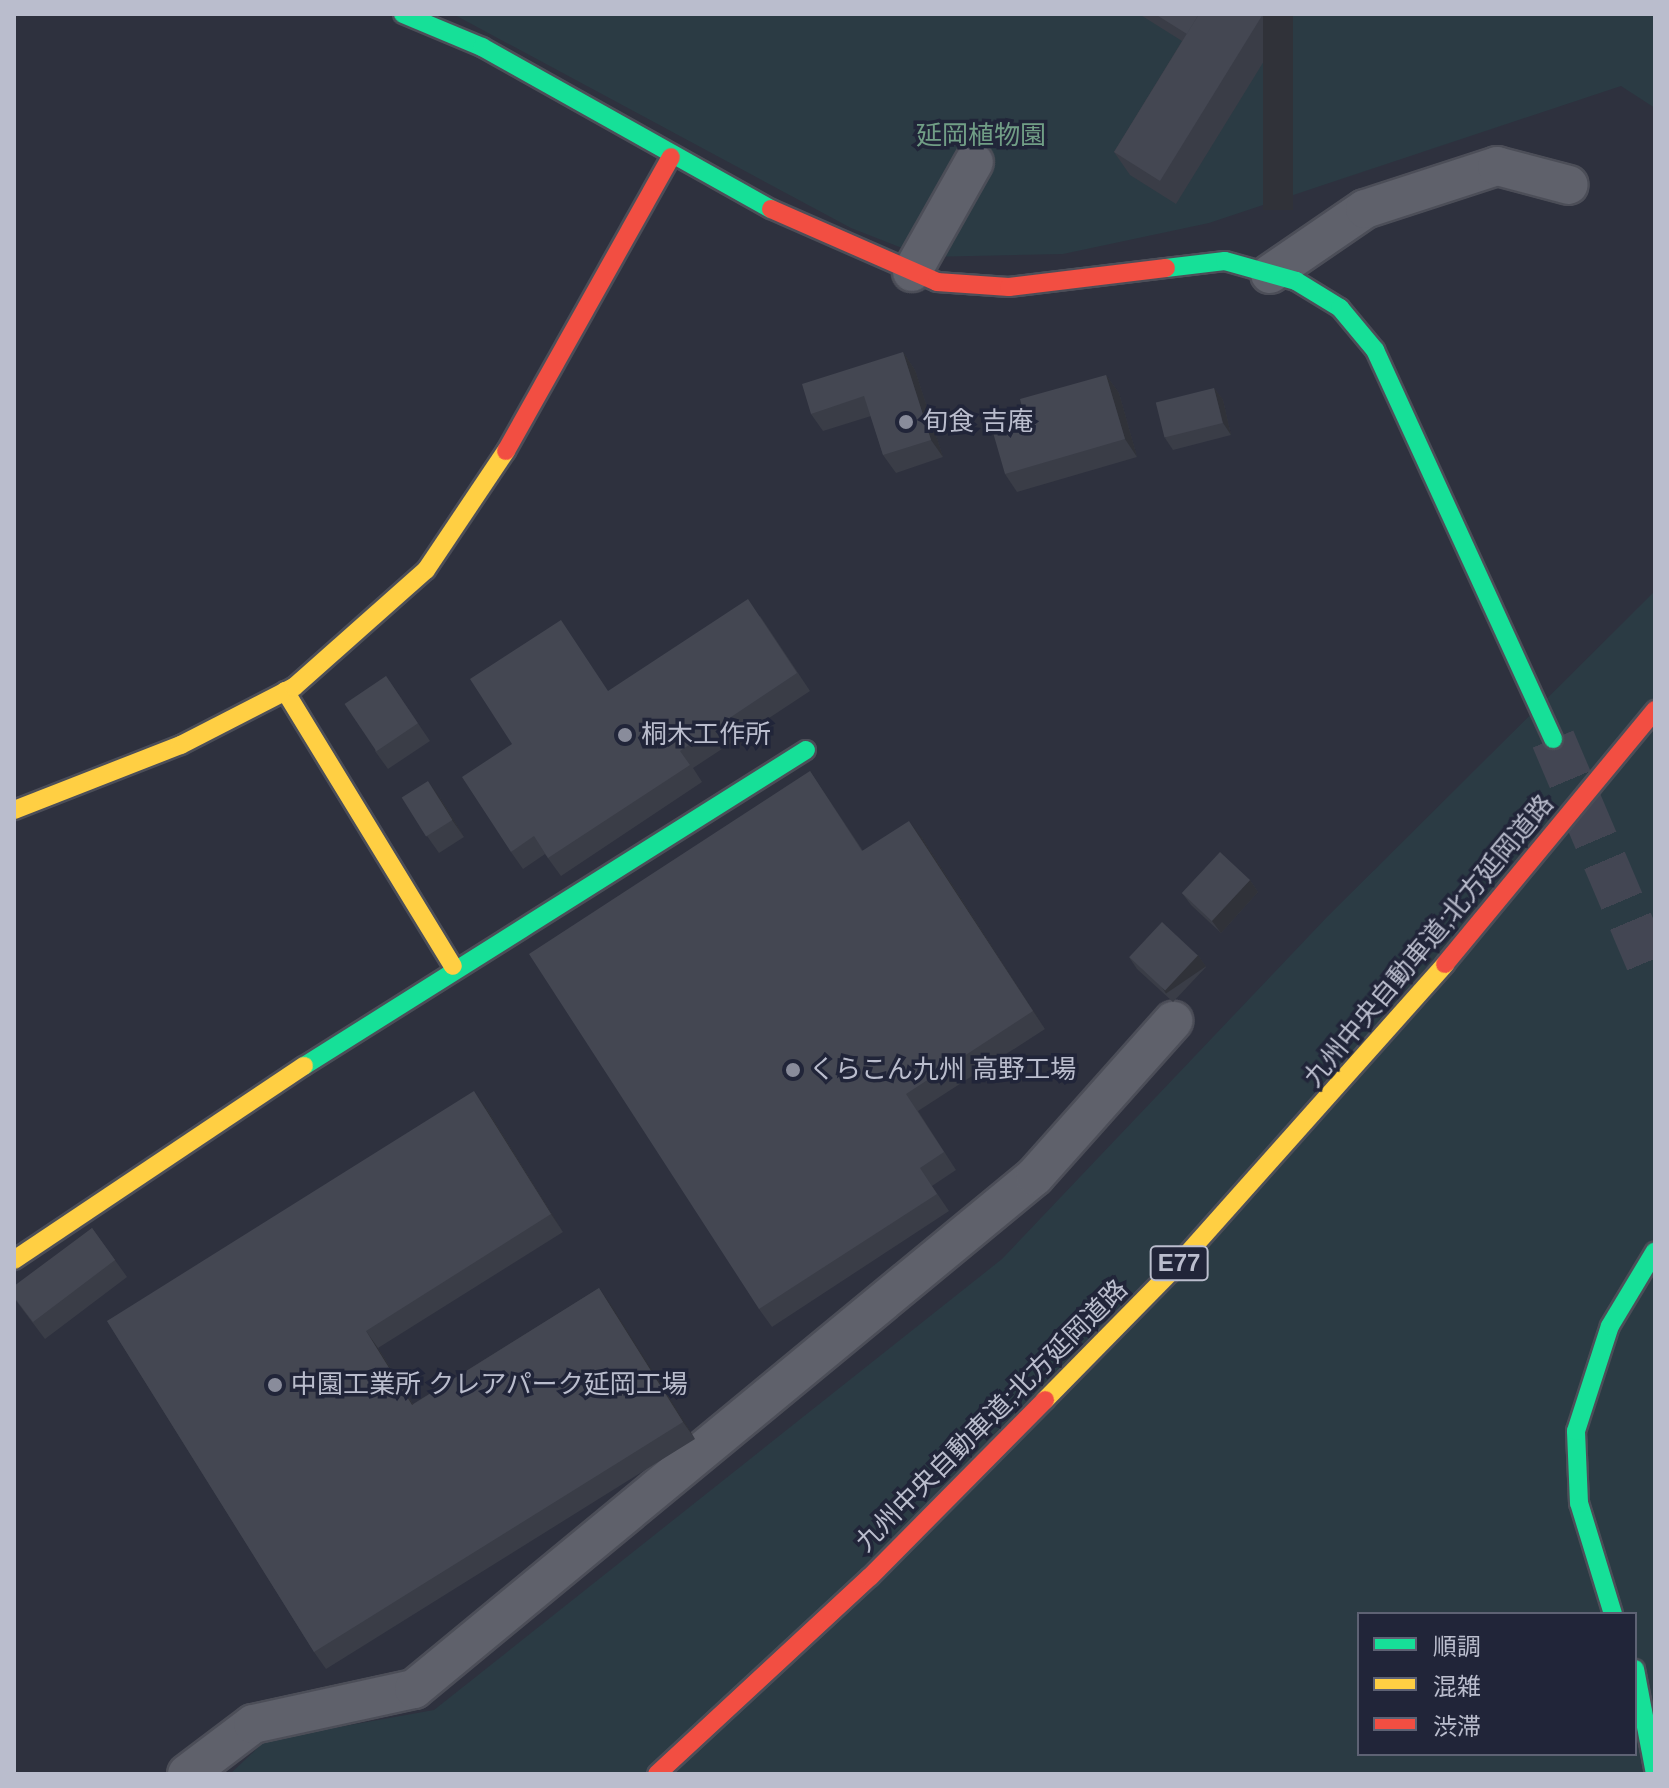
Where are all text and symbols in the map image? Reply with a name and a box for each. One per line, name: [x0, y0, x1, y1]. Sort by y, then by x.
park label: 延岡植物園: [916, 120, 1046, 152]
place label: 旬食 吉庵: [922, 406, 1033, 438]
marker: 旬食 吉庵: [897, 413, 915, 431]
place label: 桐木工作所: [641, 719, 771, 751]
marker: 桐木工作所: [616, 726, 634, 744]
street label: 九州中央自動車道;北方延岡道路: [1298, 789, 1560, 1093]
place label: くらこん九州 高野工場: [809, 1054, 1076, 1086]
marker: くらこん九州 高野工場: [784, 1061, 802, 1079]
road number: E77: [1149, 1243, 1209, 1283]
street label: 九州中央自動車道;北方延岡道路: [850, 1274, 1134, 1558]
place label: 中園工業所 クレアパーク延岡工場: [291, 1369, 688, 1401]
marker: 中園工業所 クレアパーク延岡工場: [266, 1376, 284, 1394]
legend: [1357, 1612, 1637, 1756]
text: 順調: [1433, 1633, 1481, 1660]
text: 混雑: [1433, 1673, 1481, 1700]
text: 渋滞: [1433, 1713, 1481, 1740]

